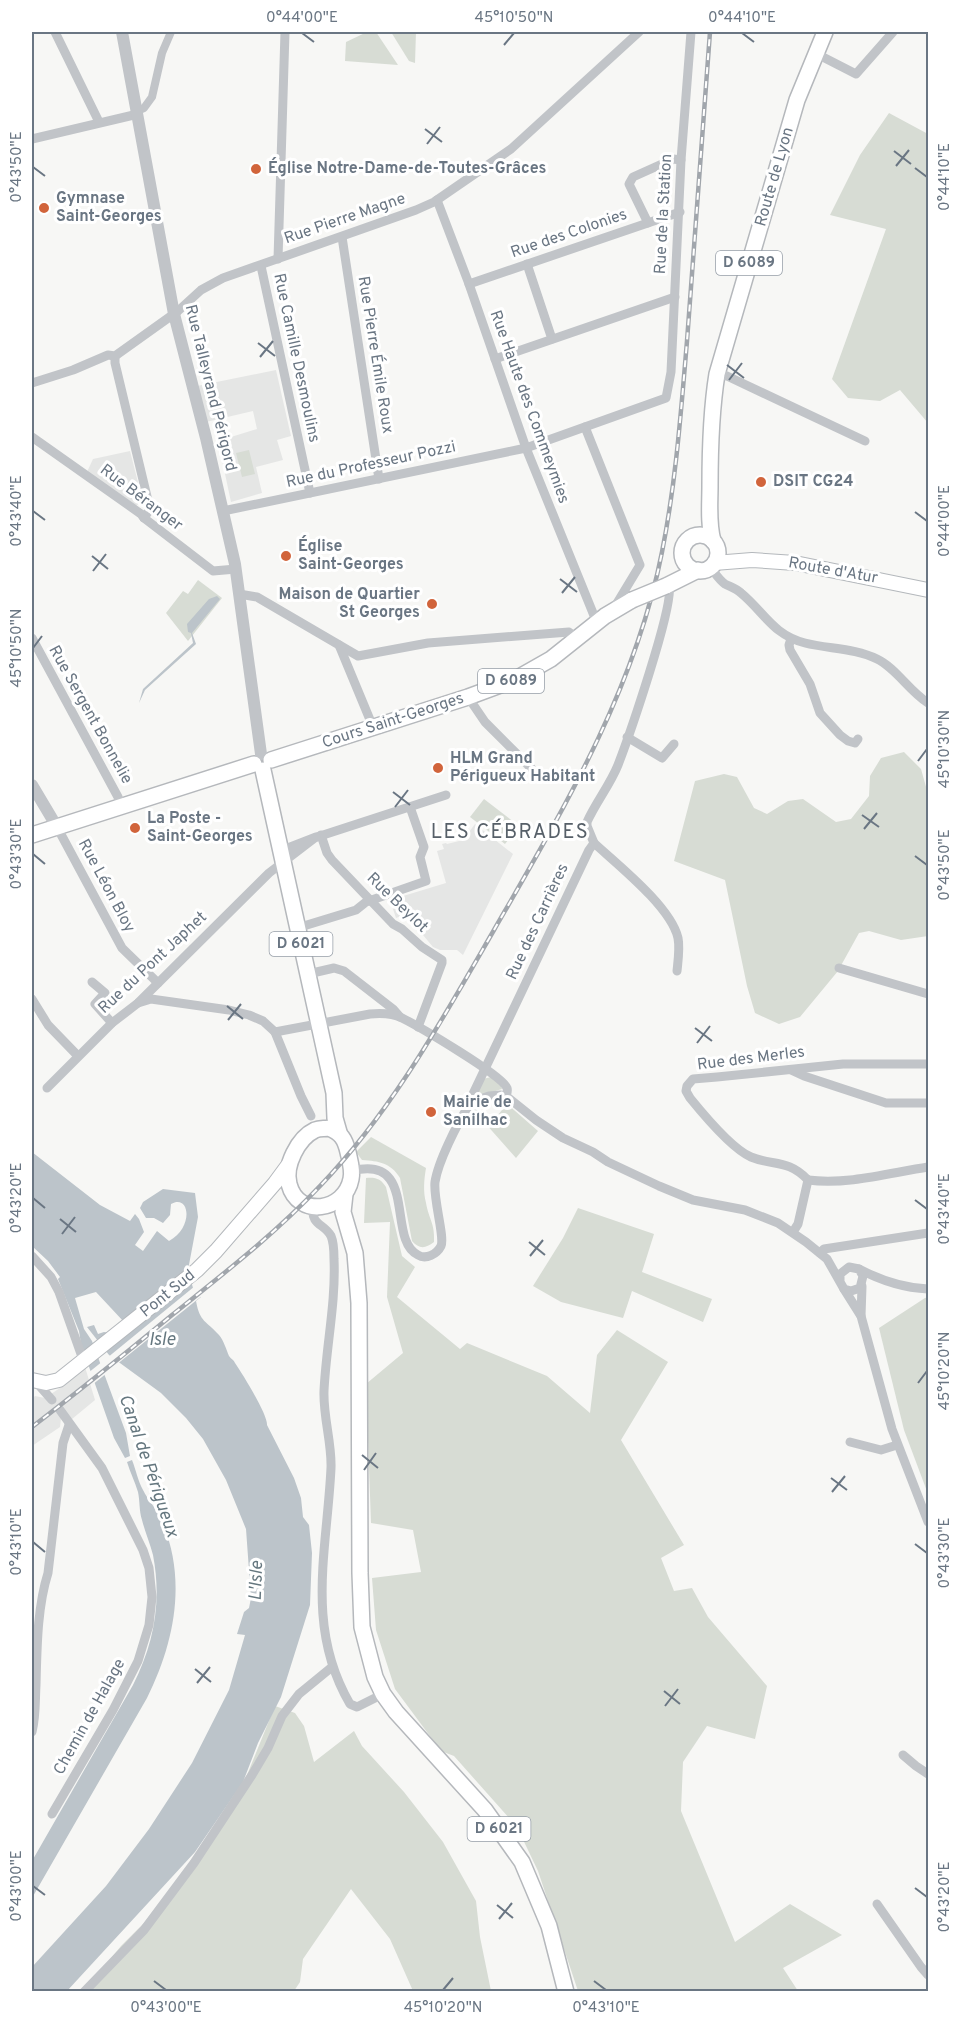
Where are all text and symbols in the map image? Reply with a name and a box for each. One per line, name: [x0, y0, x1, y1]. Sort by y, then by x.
text: 0°44'00"E: [266, 9, 338, 28]
text: 45°10'50"N: [475, 9, 553, 28]
text: 0°44'10"E: [708, 9, 776, 28]
street label: Route de Lyon: [751, 125, 799, 229]
text: 0°43'50"E: [8, 131, 27, 203]
text: 0°44'10"E: [936, 143, 955, 211]
street label: Rue de la Station: [651, 153, 677, 275]
place label: Église Notre-Dame-de-Toutes-Grâces: [268, 157, 546, 179]
marker: Église Notre-Dame-de-Toutes-Grâces: [249, 162, 263, 176]
place label: Gymnase Saint-Georges: [56, 189, 162, 227]
street label: Rue Pierre Magne: [282, 189, 408, 249]
marker: Gymnase Saint-Georges: [37, 201, 51, 215]
street label: Rue des Colonies: [508, 205, 630, 263]
road number: D 6089: [716, 251, 782, 275]
street label: Rue Camille Desmoulins: [268, 272, 324, 444]
street label: Rue Pierre Émile Roux: [353, 275, 399, 435]
street label: Rue Talleyrand Périgord: [180, 303, 240, 473]
street label: Rue Haute des Commeymies: [485, 308, 573, 506]
street label: Rue du Professeur Pozzi: [284, 437, 458, 493]
street label: Rue Béranger: [96, 460, 186, 536]
place label: DSIT CG24: [773, 472, 854, 492]
text: 0°43'40"E: [8, 475, 27, 547]
marker: DSIT CG24: [754, 475, 768, 489]
text: 0°44'00"E: [936, 485, 955, 557]
place label: Église Saint-Georges: [298, 535, 404, 575]
marker: Église Saint-Georges: [279, 549, 293, 563]
street label: Route d'Atur: [787, 553, 879, 589]
place label: Maison de Quartier St Georges: [278, 585, 420, 623]
marker: Maison de Quartier St Georges: [425, 597, 439, 611]
text: 45°10'50"N: [8, 609, 27, 687]
street label: Rue Sergent Bonnelie: [44, 642, 136, 788]
road number: D 6089: [478, 669, 544, 693]
street label: Cours Saint-Georges: [320, 689, 466, 753]
text: 45°10'30"N: [936, 710, 955, 788]
place label: HLM Grand Périgueux Habitant: [450, 749, 595, 787]
marker: HLM Grand Périgueux Habitant: [431, 761, 445, 775]
place label: La Poste - Saint-Georges: [147, 809, 253, 847]
district label: LES CÉBRADES: [431, 818, 589, 846]
text: 0°43'30"E: [8, 819, 27, 889]
marker: La Poste - Saint-Georges: [128, 821, 142, 835]
text: 0°43'50"E: [936, 829, 955, 901]
street label: Rue Léon Bloy: [73, 836, 139, 936]
street label: Rue des Carrières: [502, 861, 574, 983]
street label: Rue Beylot: [362, 869, 432, 937]
street label: Rue du Pont Japhet: [95, 908, 211, 1018]
road number: D 6021: [270, 932, 332, 956]
street label: Rue des Merles: [696, 1042, 806, 1076]
place label: Mairie de Sanilhac: [443, 1093, 512, 1131]
marker: Mairie de Sanilhac: [424, 1105, 438, 1119]
text: 0°43'20"E: [8, 1162, 27, 1234]
text: 0°43'40"E: [936, 1173, 955, 1245]
street label: Pont Sud: [136, 1266, 200, 1322]
water label: Isle: [149, 1329, 176, 1352]
text: 45°10'20"N: [936, 1332, 955, 1410]
water label: Canal de Périgueux: [113, 1391, 184, 1541]
text: 0°43'10"E: [8, 1508, 27, 1576]
text: 0°43'30"E: [936, 1518, 955, 1588]
water label: L'Isle: [245, 1560, 269, 1601]
street label: Chemin de Halage: [50, 1655, 130, 1779]
road number: D 6021: [468, 1817, 530, 1841]
text: 0°43'00"E: [8, 1850, 27, 1922]
text: 0°43'20"E: [936, 1861, 955, 1933]
text: 0°43'00"E: [130, 1999, 202, 2018]
text: 45°10'20"N: [404, 1999, 482, 2018]
text: 0°43'10"E: [572, 1999, 640, 2018]

